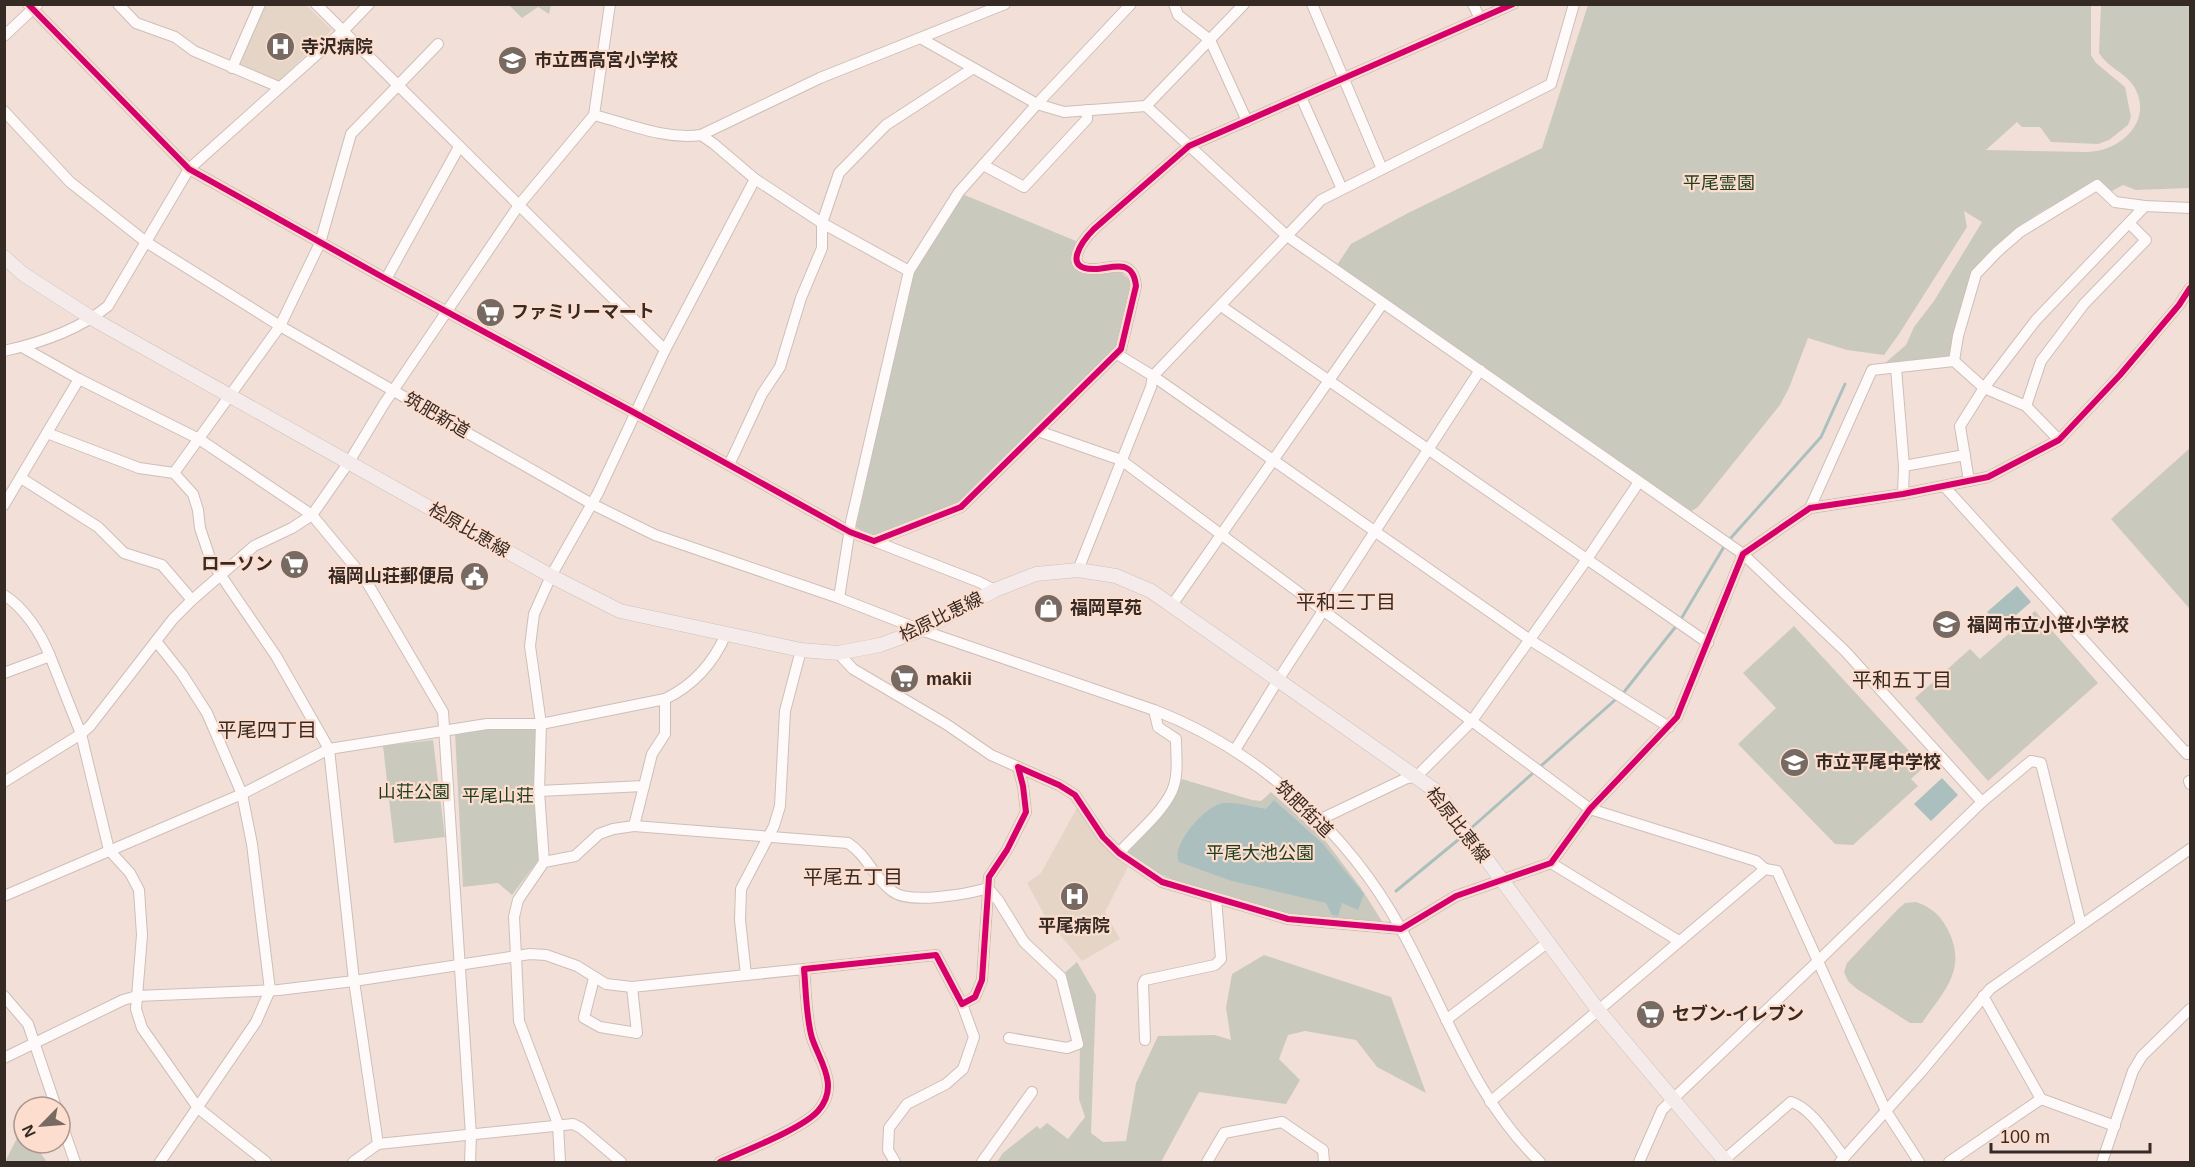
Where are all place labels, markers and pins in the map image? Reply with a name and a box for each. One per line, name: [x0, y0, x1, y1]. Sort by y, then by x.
hospital icon: 寺沢病院: [264, 31, 296, 63]
place label: 寺沢病院: [301, 37, 373, 57]
school or university icon: 市立西高宮小学校: [497, 44, 529, 76]
place label: 市立西高宮小学校: [534, 50, 678, 70]
supermarket icon: ファミリーマート: [474, 296, 506, 328]
place label: ファミリーマート: [511, 302, 655, 322]
supermarket icon: ローソン: [278, 548, 310, 580]
place label: ローソン: [201, 554, 273, 574]
public building icon: 福岡山荘郵便局: [459, 560, 491, 592]
place label: 福岡山荘郵便局: [328, 566, 454, 586]
shop icon: 福岡草苑: [1033, 592, 1065, 624]
place label: 福岡草苑: [1070, 598, 1142, 618]
school or university icon: 福岡市立小笹小学校: [1930, 609, 1962, 641]
place label: 福岡市立小笹小学校: [1967, 615, 2129, 635]
supermarket icon: makii: [889, 663, 921, 695]
place label: makii: [926, 669, 972, 689]
school or university icon: 市立平尾中学校: [1778, 746, 1810, 778]
place label: 市立平尾中学校: [1815, 752, 1941, 772]
hospital icon: 平尾病院: [1058, 881, 1090, 913]
place label: 平尾病院: [1038, 916, 1110, 936]
supermarket icon: セブン-イレブン: [1635, 998, 1667, 1030]
place label: セブン-イレブン: [1672, 1004, 1804, 1024]

